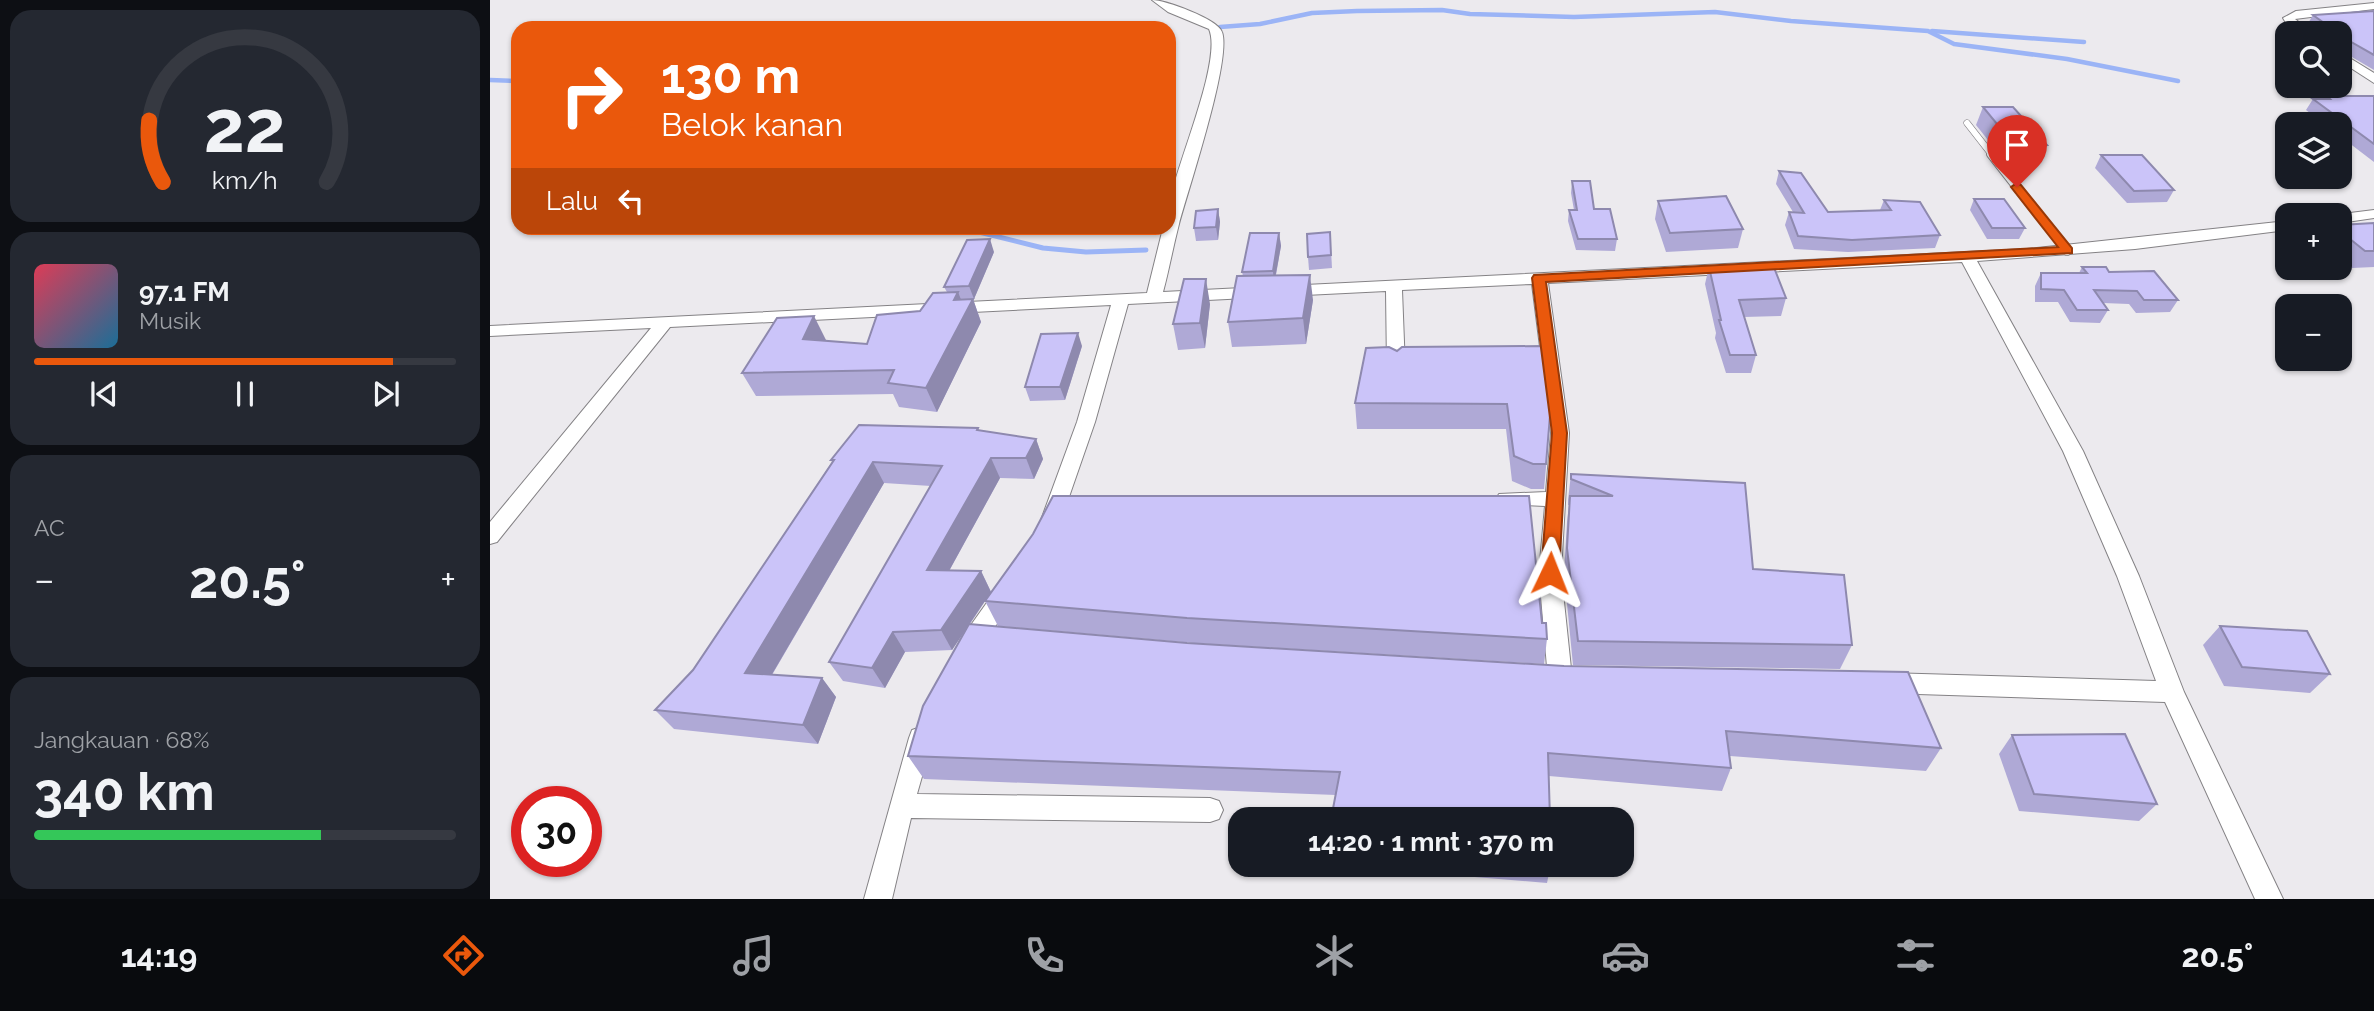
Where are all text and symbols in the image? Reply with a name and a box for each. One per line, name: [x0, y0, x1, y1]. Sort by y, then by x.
map controls: [2275, 21, 2352, 371]
button: search: [2275, 21, 2352, 98]
text: 130 m: [661, 47, 800, 104]
icon: right: [546, 49, 637, 140]
text: 22: [204, 85, 286, 170]
text: Belok kanan: [661, 106, 843, 143]
button: layers: [2275, 112, 2352, 189]
pin: [1987, 115, 2047, 187]
icon: arrive: [1998, 126, 2036, 164]
text: km/h: [212, 165, 278, 195]
icon: left: [612, 182, 650, 220]
text: Lalu: [546, 186, 598, 216]
button: +: [2275, 203, 2352, 280]
text: 97.1 FM: [139, 277, 230, 307]
button: −: [2275, 294, 2352, 371]
text: Musik: [139, 307, 201, 334]
icon: previous: [85, 375, 123, 413]
icon: pause: [226, 375, 264, 413]
icon: next: [367, 375, 405, 413]
text: AC: [34, 514, 65, 541]
position arrow: [1513, 536, 1587, 610]
text: 20.5°: [189, 549, 306, 610]
text: −: [34, 557, 54, 602]
text: +: [440, 557, 456, 602]
text: Jangkauan · 68%: [34, 726, 209, 753]
text: 340 km: [34, 761, 215, 822]
speed limit sign: 30: [511, 786, 602, 877]
text: 14:20 · 1 mnt · 370 m: [1308, 827, 1554, 857]
icon: directions: [439, 931, 488, 980]
icon: music: [729, 931, 778, 980]
icon: phone: [1020, 931, 1069, 980]
icon: climate: [1310, 931, 1359, 980]
icon: car: [1601, 931, 1650, 980]
icon: filters: [1891, 931, 1940, 980]
text: 14:19: [121, 937, 197, 974]
text: 20.5°: [2181, 937, 2253, 974]

